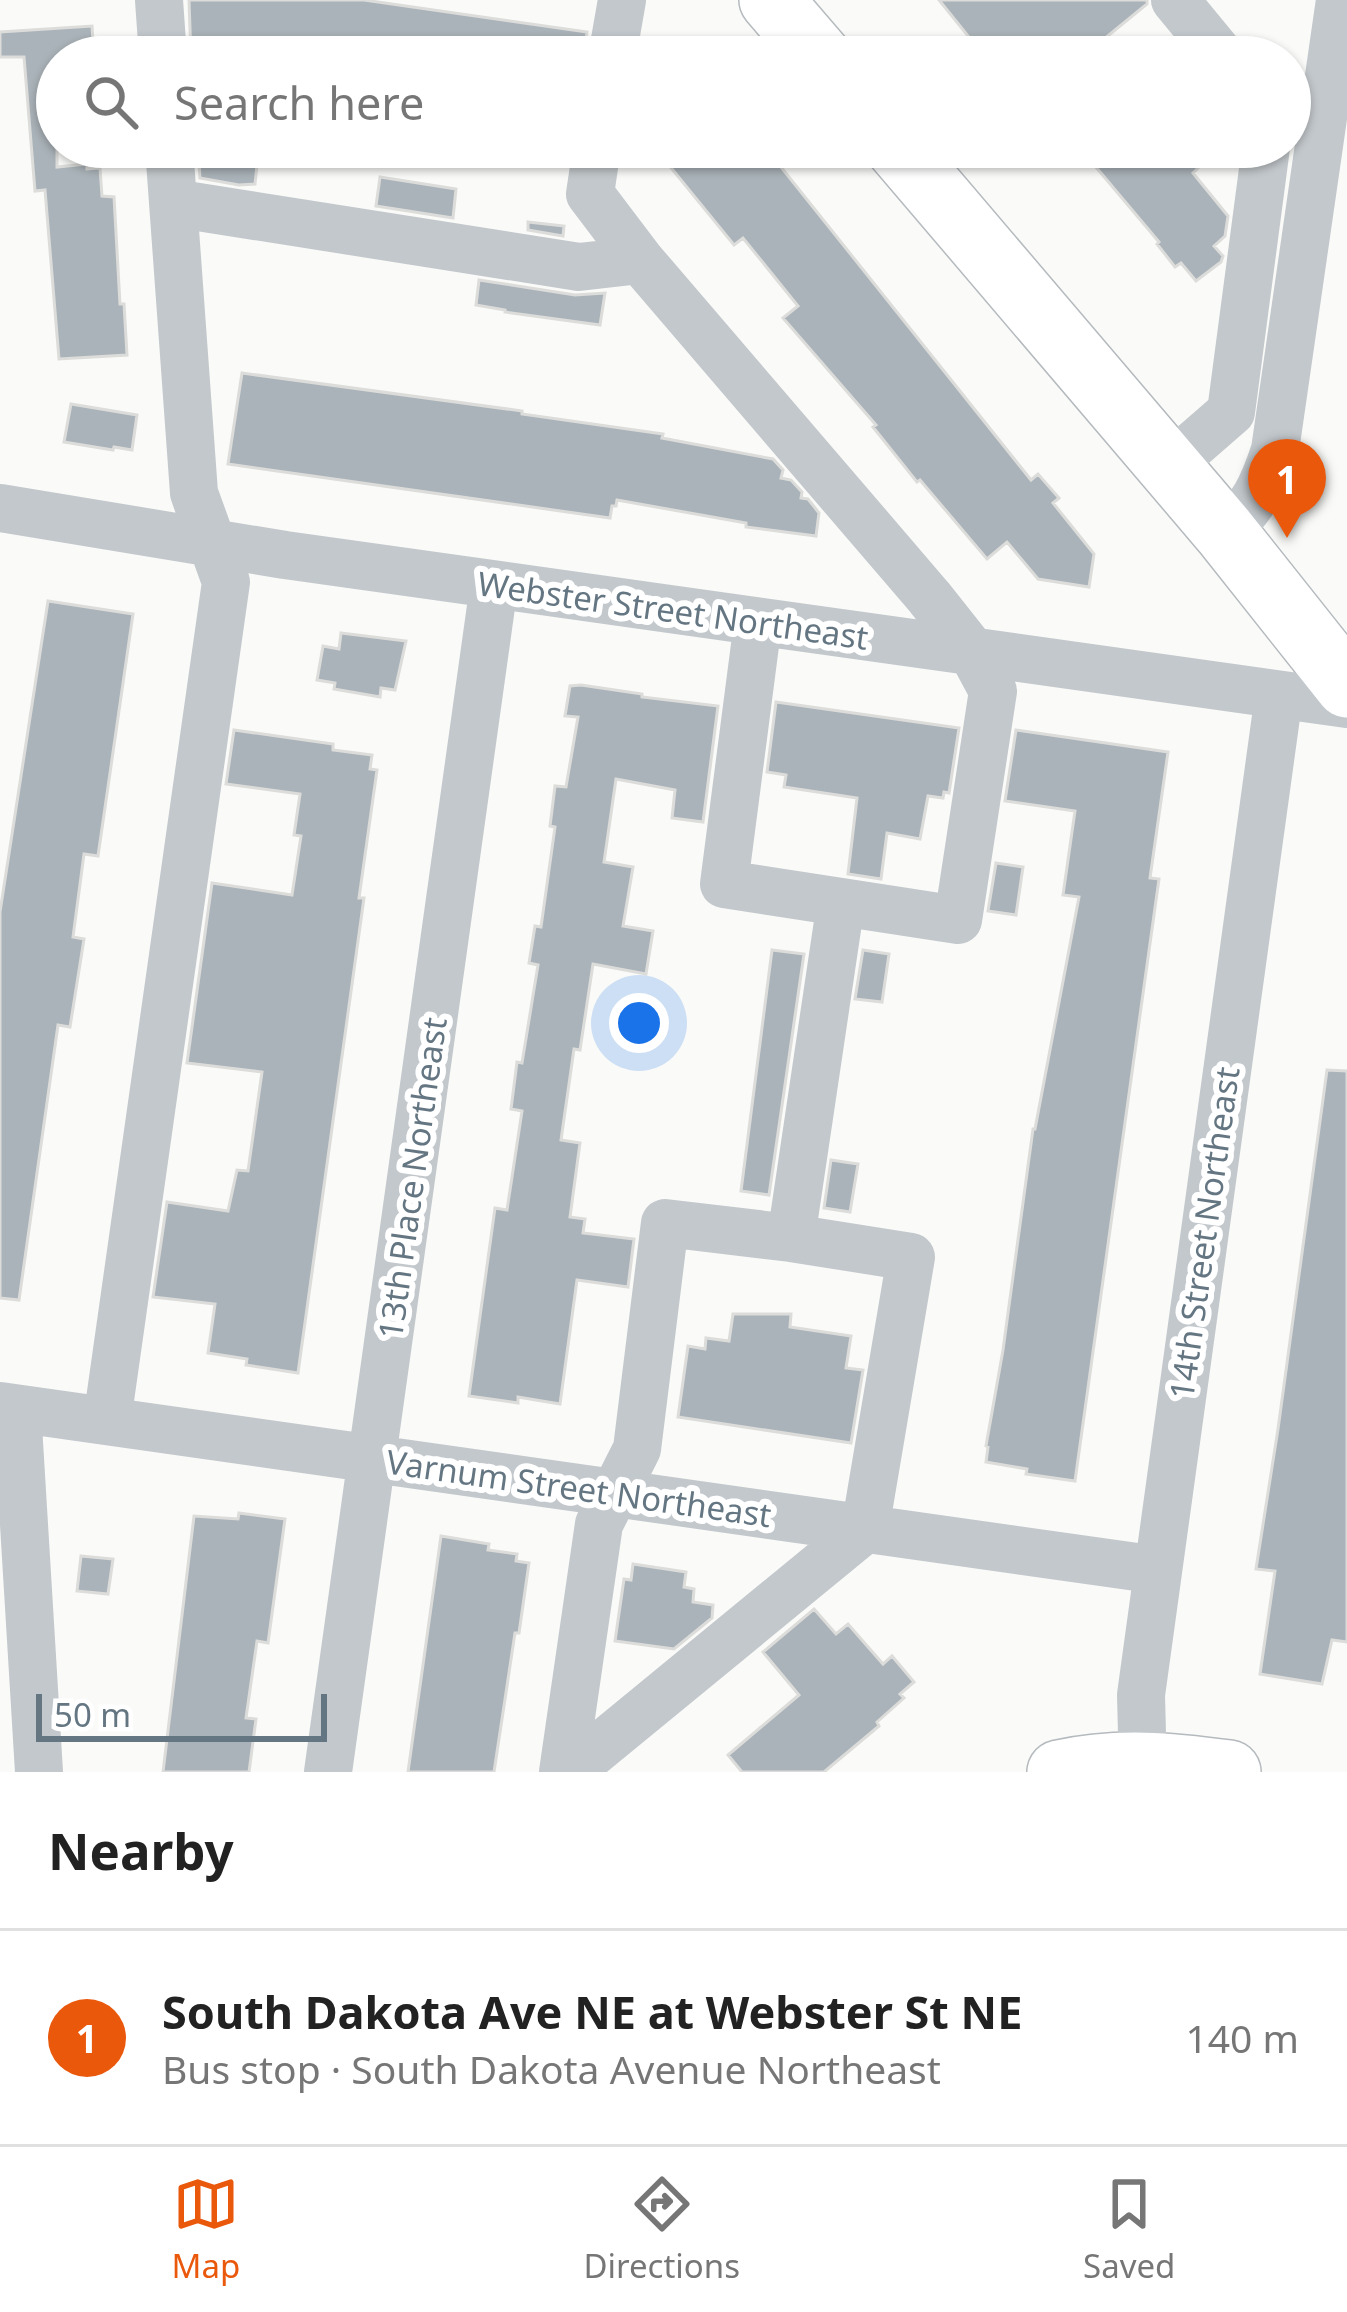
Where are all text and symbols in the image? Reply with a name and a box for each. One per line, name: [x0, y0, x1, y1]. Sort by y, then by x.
search box: [36, 36, 1311, 168]
icon: search: [78, 69, 144, 135]
text: Search here: [174, 72, 424, 133]
pin: 1: [1248, 439, 1326, 538]
street label: Webster Street Northeast: [475, 560, 871, 660]
your location: [609, 993, 669, 1053]
street label: 13th Place Northeast: [367, 1014, 457, 1342]
street label: 14th Street Northeast: [1158, 1064, 1250, 1402]
street label: Varnum Street Northeast: [384, 1439, 774, 1537]
scale bar: [36, 1688, 327, 1741]
text: 50 m: [54, 1692, 131, 1737]
text: Nearby: [48, 1815, 234, 1885]
text: South Dakota Ave NE at Webster St NE: [162, 1981, 1022, 2042]
text: 1: [76, 2011, 98, 2064]
text: 140 m: [1185, 2011, 1299, 2064]
text: Bus stop · South Dakota Avenue Northeast: [162, 2042, 941, 2095]
tab: Map: [172, 2171, 240, 2288]
tab: Directions: [583, 2171, 740, 2288]
tab: Saved: [1083, 2171, 1175, 2288]

